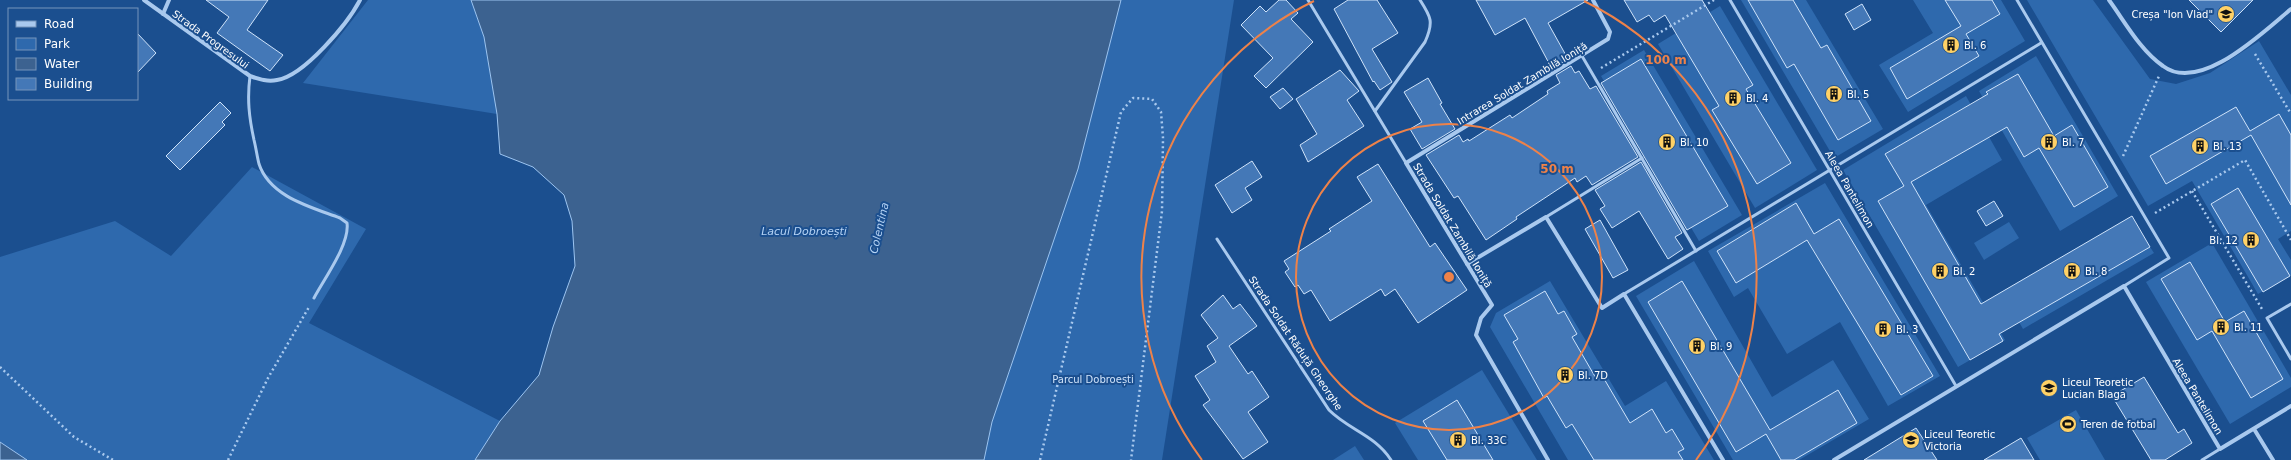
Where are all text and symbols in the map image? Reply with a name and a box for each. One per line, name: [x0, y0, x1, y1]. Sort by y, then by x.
school or university icon: Creșa "Ion Vlad": [2216, 4, 2236, 24]
legend: [8, 8, 138, 100]
street label: Strada Progresului: [170, 8, 251, 71]
place label: Creșa "Ion Vlad": [2132, 9, 2213, 21]
text: Road: [44, 17, 74, 31]
building icon: Bl. 6: [1941, 35, 1961, 55]
text: Park: [44, 37, 70, 51]
street label: Intrarea Soldat Zambilă Ioniță: [1455, 40, 1590, 128]
place label: Bl. 6: [1964, 40, 1986, 51]
text: 100 m: [1645, 53, 1687, 67]
text: Water: [44, 57, 80, 71]
text: Building: [44, 77, 93, 91]
building icon: Bl. 5: [1824, 84, 1844, 104]
building icon: Bl. 4: [1723, 88, 1743, 108]
place label: Bl. 5: [1847, 89, 1869, 100]
place label: Bl. 4: [1746, 93, 1768, 104]
building icon: Bl. 10: [1657, 132, 1677, 152]
building icon: Bl. 7: [2039, 132, 2059, 152]
building icon: Bl. 13: [2190, 136, 2210, 156]
place label: Bl. 10: [1680, 137, 1709, 148]
place label: Bl. 7: [2062, 137, 2084, 148]
place label: Bl. 13: [2213, 141, 2242, 152]
street label: Aleea Pantelimon: [1823, 149, 1876, 230]
street label: Strada Soldat Zambilă Ioniță: [1410, 161, 1494, 290]
text: 50 m: [1540, 162, 1574, 176]
water label: Colentina: [867, 201, 892, 255]
water label: Lacul Dobroești: [761, 225, 847, 238]
building icon: Bl. 12: [2241, 230, 2261, 250]
place label: Bl. 12: [2209, 235, 2238, 246]
building icon: Bl. 2: [1930, 261, 1950, 281]
building icon: Bl. 8: [2062, 261, 2082, 281]
place label: Bl. 2: [1953, 266, 1975, 277]
place label: Bl. 8: [2085, 266, 2107, 277]
centre of rings: [1442, 270, 1456, 284]
street label: Strada Soldat Răduță Gheorghe: [1246, 274, 1345, 413]
building icon: Bl. 11: [2211, 317, 2231, 337]
building icon: Bl. 3: [1873, 319, 1893, 339]
place label: Bl. 11: [2234, 322, 2263, 333]
place label: Bl. 3: [1896, 324, 1918, 335]
building icon: Bl. 9: [1687, 336, 1707, 356]
place label: Bl. 9: [1710, 341, 1732, 352]
street label: Aleea Pantelimon: [2170, 356, 2225, 436]
building icon: Bl. 7D: [1555, 365, 1575, 385]
place label: Bl. 7D: [1578, 370, 1608, 381]
park label: Parcul Dobroești: [1052, 374, 1134, 386]
place label: Liceul Teoretic Lucian Blaga: [2062, 377, 2133, 400]
school or university icon: Liceul Teoretic Lucian Blaga: [2039, 378, 2059, 398]
sports icon: Teren de fotbal: [2058, 414, 2078, 434]
place label: Teren de fotbal: [2080, 419, 2156, 430]
place label: Liceul Teoretic Victoria: [1924, 429, 1995, 452]
building icon: Bl. 33C: [1448, 430, 1468, 450]
school or university icon: Liceul Teoretic Victoria: [1901, 430, 1921, 450]
place label: Bl. 33C: [1471, 435, 1507, 446]

